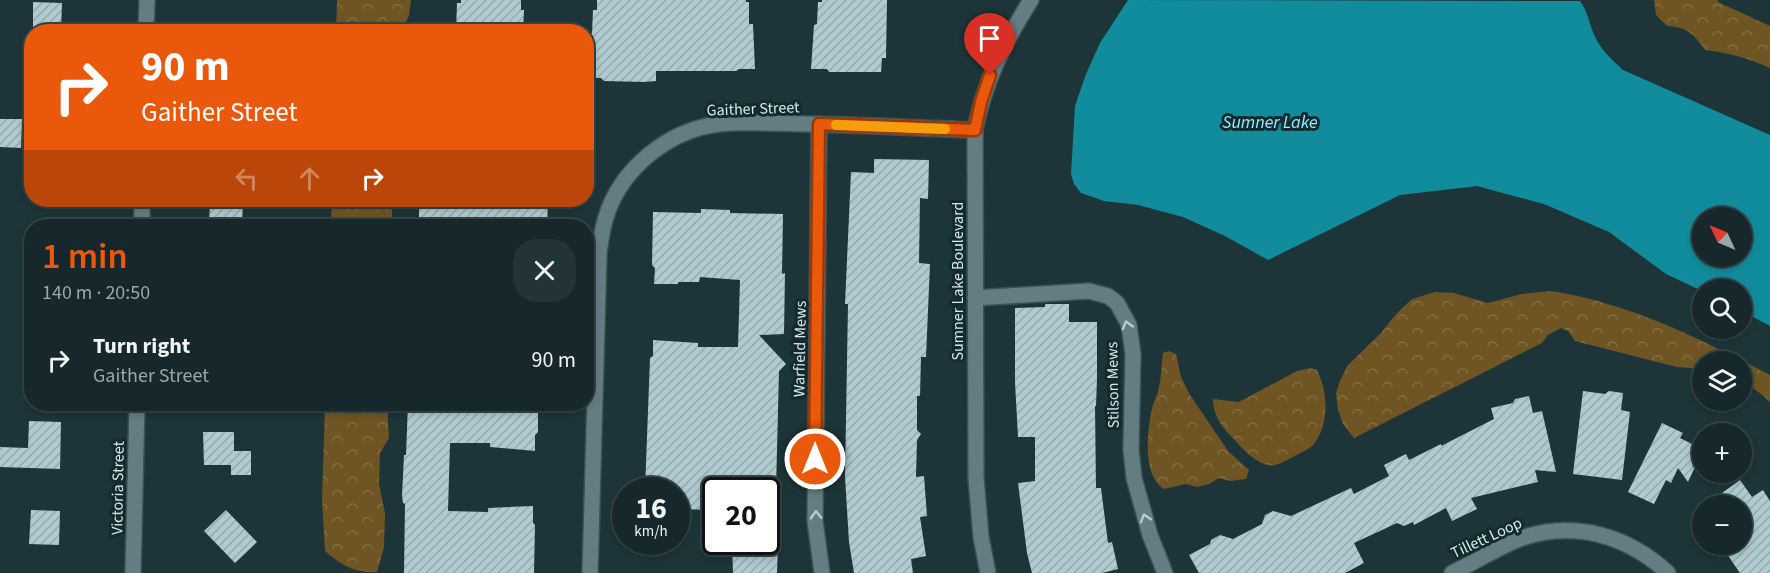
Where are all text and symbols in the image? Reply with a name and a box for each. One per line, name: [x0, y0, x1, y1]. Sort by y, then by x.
pin: [964, 13, 1015, 75]
icon: arrive: [973, 22, 1006, 55]
text: 90 m: [141, 37, 230, 97]
icon: right: [42, 48, 120, 126]
text: Gaither Street: [141, 93, 298, 132]
street label: Gaither Street: [706, 96, 800, 122]
water label: Sumner Lake: [1222, 110, 1318, 135]
icon: left: [230, 162, 263, 195]
icon: ahead: [293, 162, 326, 195]
icon: right: [356, 162, 389, 195]
street label: Sumner Lake Boulevard: [947, 202, 969, 360]
north arrow: [1692, 207, 1752, 267]
map controls: [1692, 207, 1752, 555]
text: 1 min: [42, 231, 128, 282]
button: close: [513, 239, 576, 302]
text: 140 m · 20:50: [42, 279, 150, 307]
button: search: [1692, 279, 1752, 339]
street label: Warfield Mews: [788, 300, 812, 397]
one-way arrow: [1122, 321, 1135, 331]
text: Turn right: [93, 330, 190, 362]
street label: Stilson Mews: [1101, 341, 1125, 429]
icon: right: [42, 344, 75, 377]
text: 90 m: [531, 344, 576, 376]
button: layers: [1692, 351, 1752, 411]
text: Gaither Street: [93, 362, 209, 390]
button: +: [1692, 423, 1752, 483]
position arrow: [783, 427, 847, 491]
street label: Victoria Street: [106, 440, 130, 535]
speed limit sign: 20: [702, 477, 780, 555]
text: 16: [635, 487, 667, 530]
button: −: [1692, 495, 1752, 555]
one-way arrow: [809, 510, 822, 519]
street label: Tillett Loop: [1447, 512, 1526, 564]
one-way arrow: [1140, 513, 1152, 524]
text: km/h: [634, 521, 668, 542]

